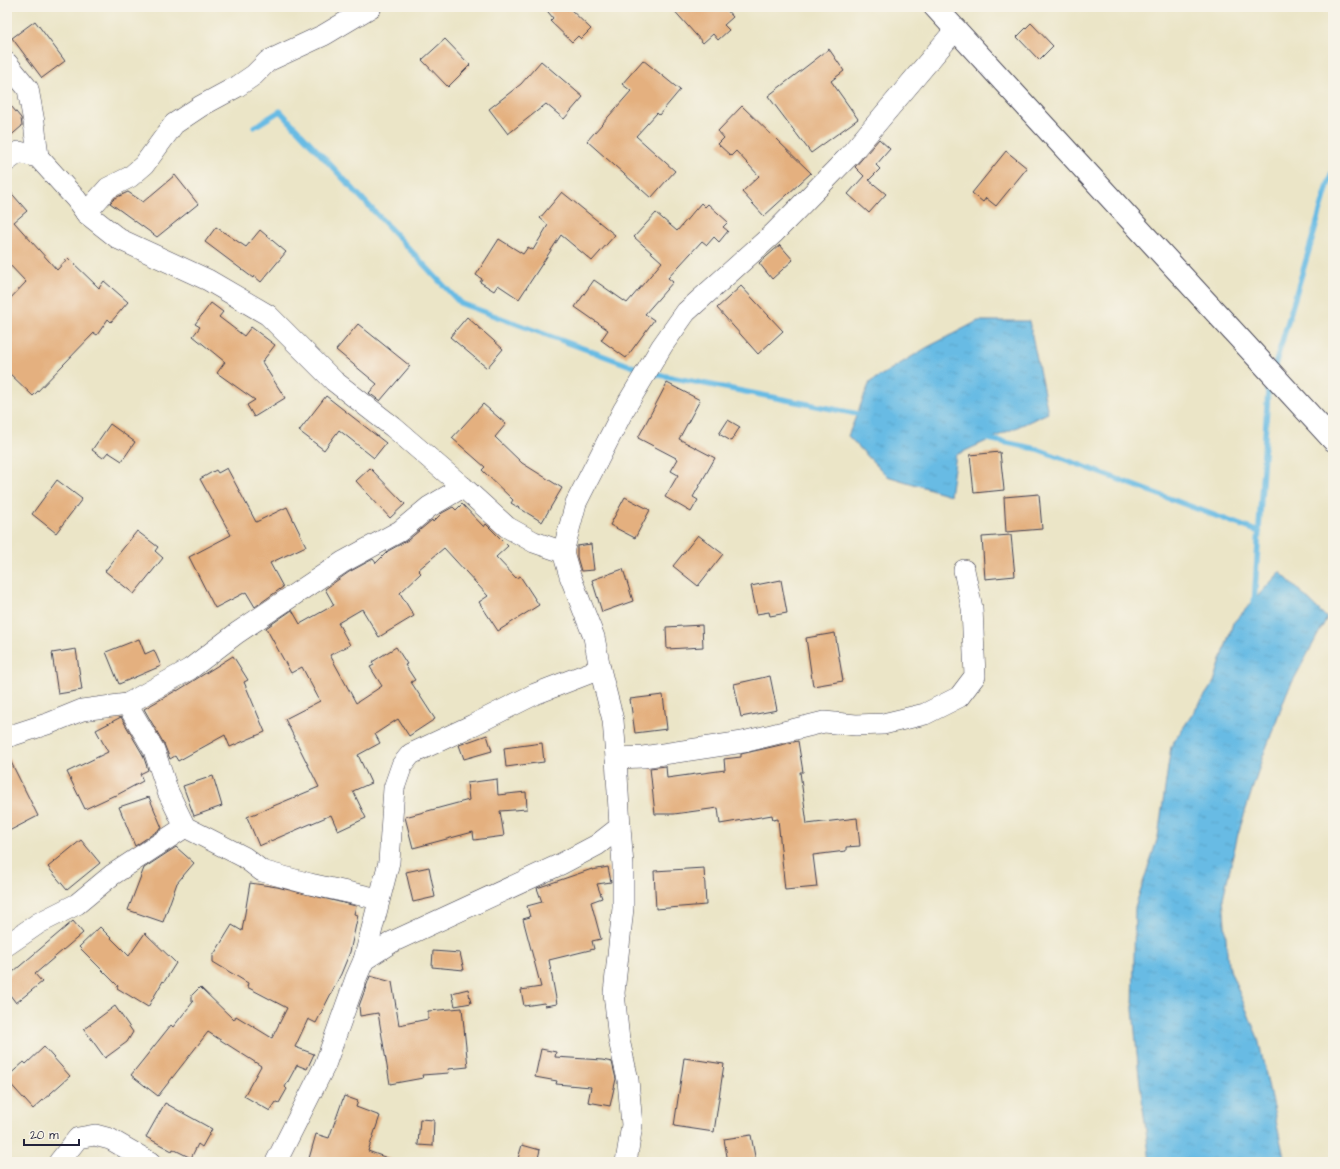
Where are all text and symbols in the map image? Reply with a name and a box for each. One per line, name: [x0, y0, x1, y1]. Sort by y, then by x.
scale bar: [24, 1121, 79, 1147]
text: 20 m: [30, 1127, 59, 1144]

